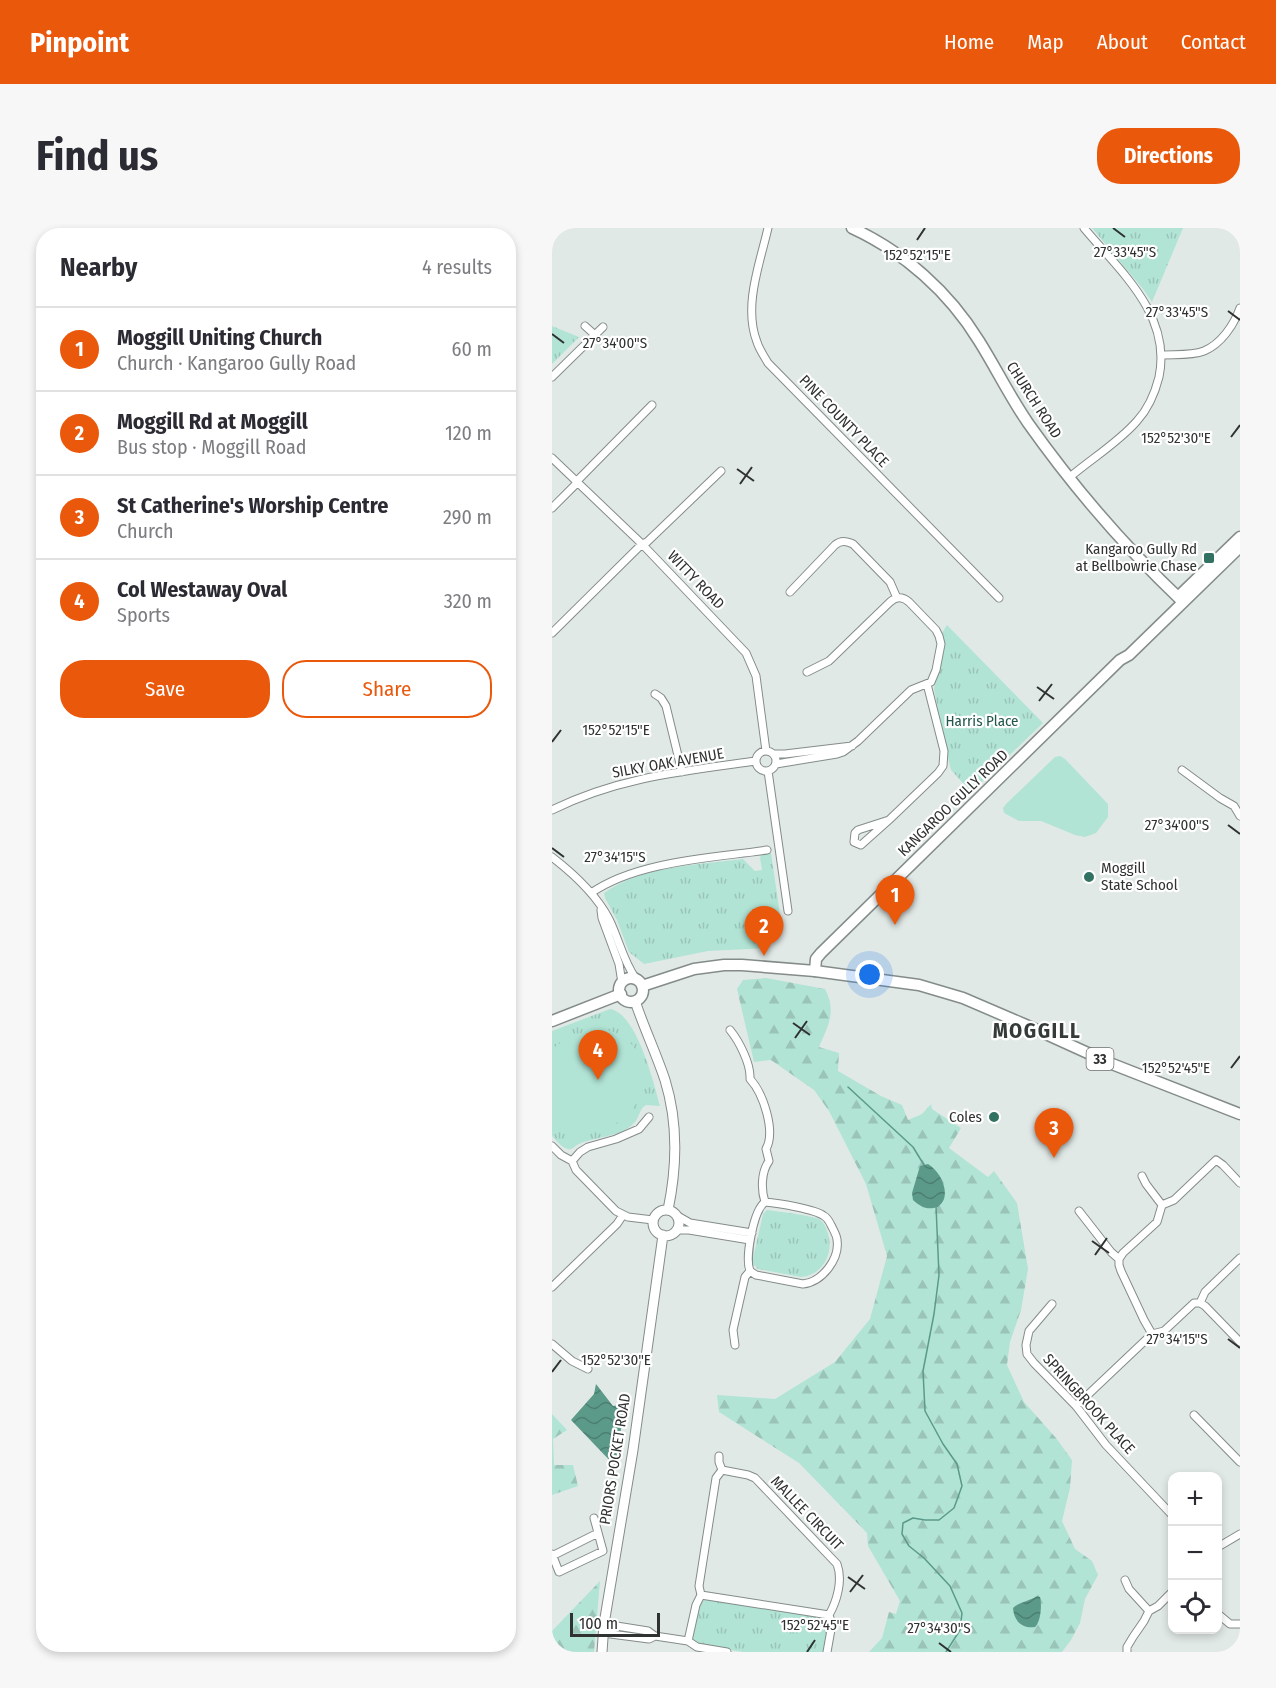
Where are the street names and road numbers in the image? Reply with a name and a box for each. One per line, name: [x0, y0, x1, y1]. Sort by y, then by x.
street label: CHURCH ROAD: [1003, 358, 1065, 442]
street label: PINE COUNTY PLACE: [796, 371, 892, 471]
street label: WITTY ROAD: [664, 547, 728, 613]
street label: SILKY OAK AVENUE: [611, 744, 725, 782]
street label: KANGAROO GULLY ROAD: [894, 746, 1012, 860]
road number: 33: [1086, 1048, 1114, 1070]
street label: SPRINGBROOK PLACE: [1039, 1350, 1139, 1458]
street label: PRIORS POCKET ROAD: [596, 1392, 634, 1526]
street label: MALLEE CIRCUIT: [767, 1472, 847, 1554]

